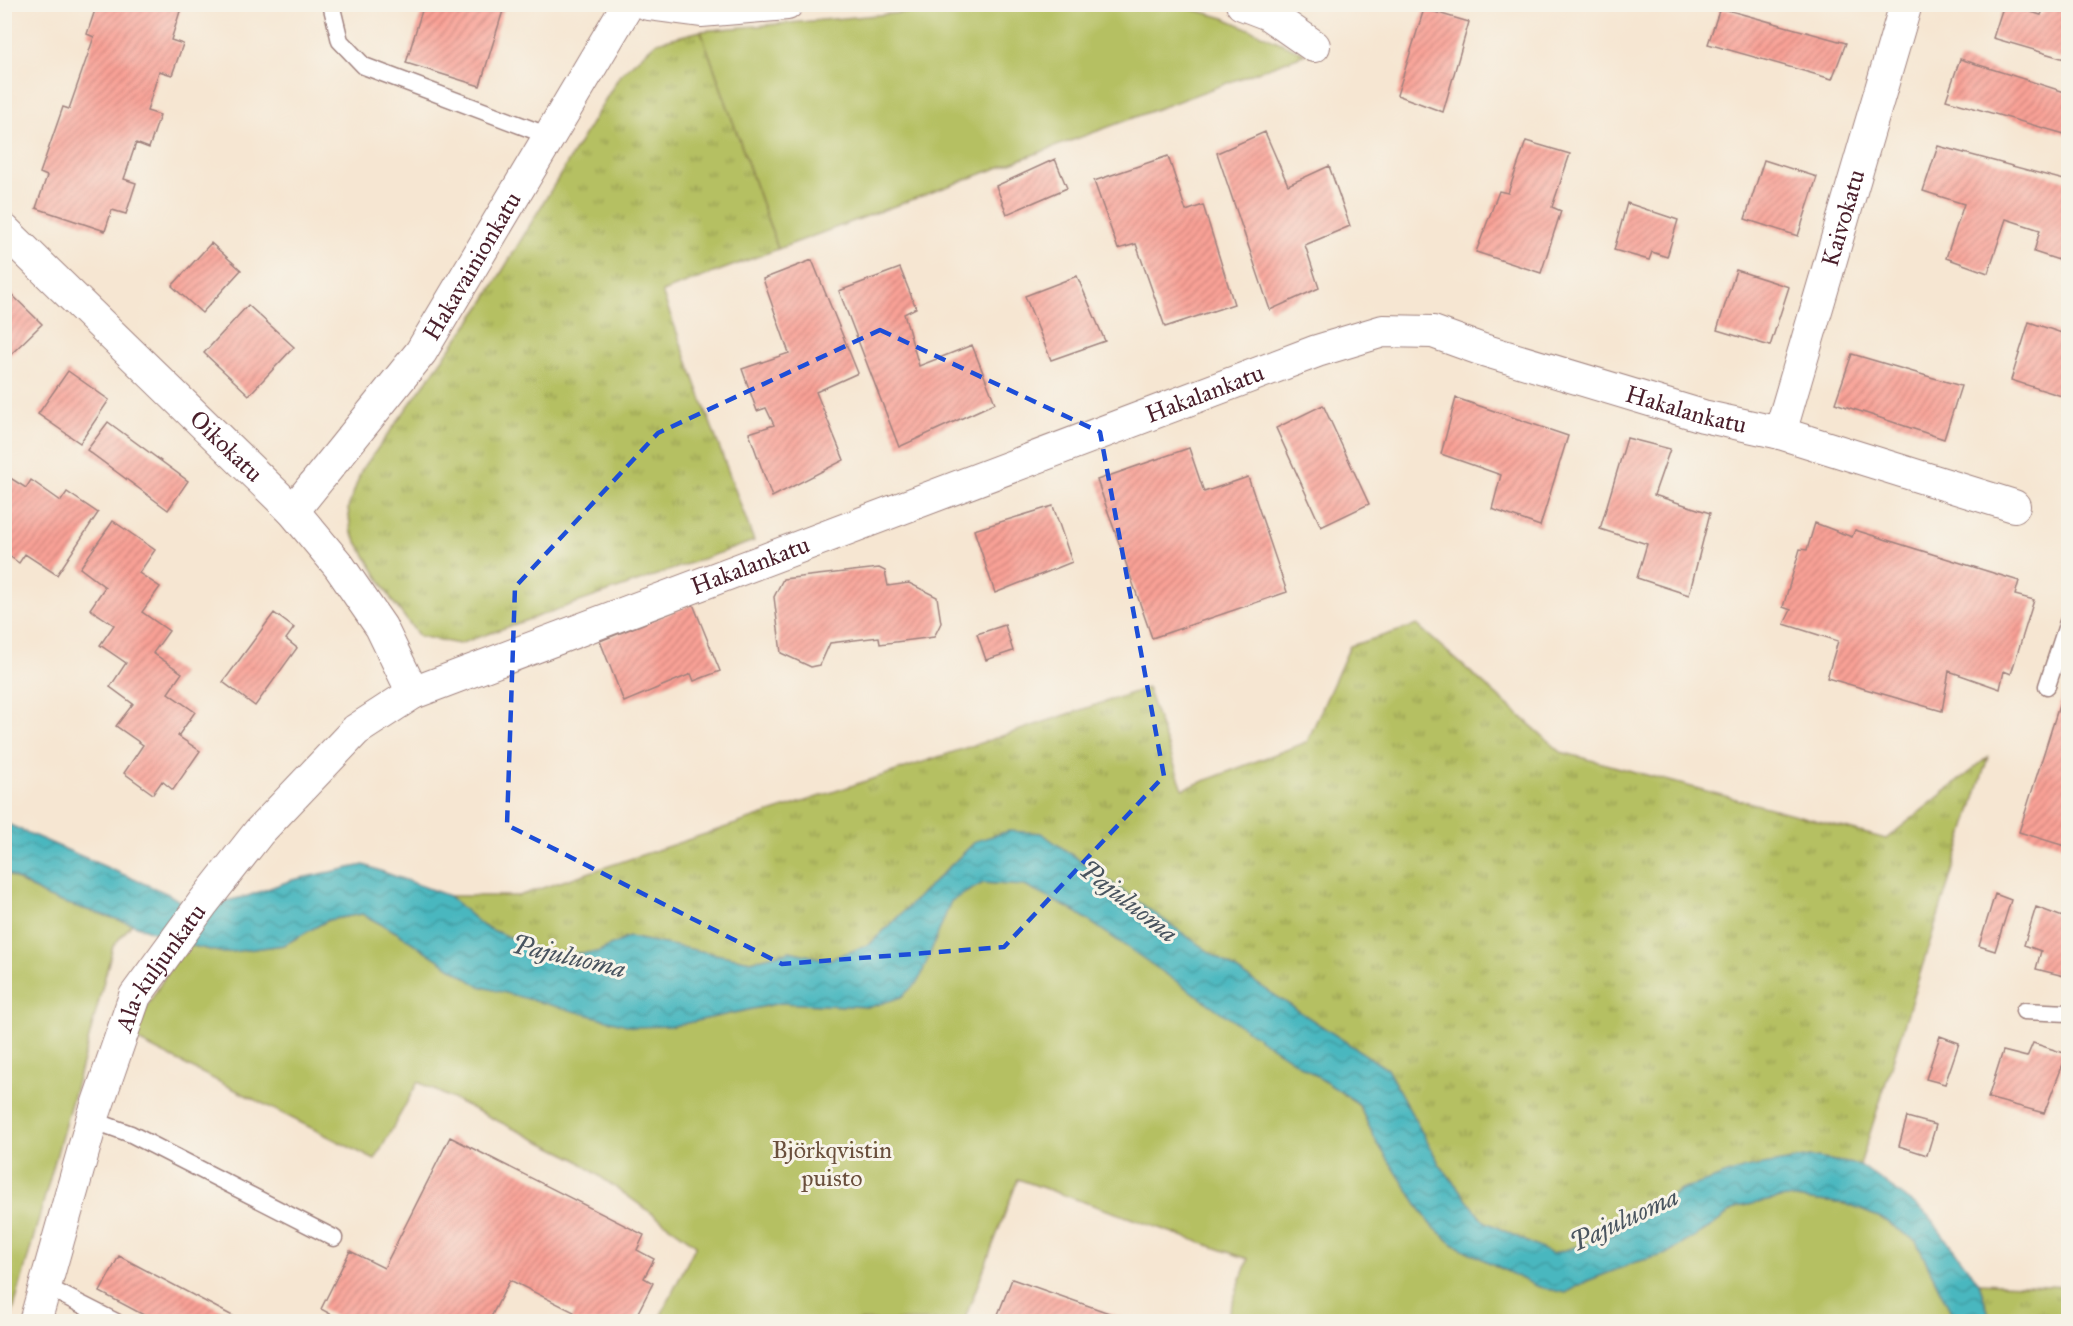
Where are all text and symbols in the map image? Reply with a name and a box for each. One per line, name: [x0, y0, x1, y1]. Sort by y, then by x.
street label: Kaivokatu: [1815, 166, 1872, 270]
street label: Hakavainionkatu: [416, 186, 528, 346]
street label: Hakalankatu: [1141, 357, 1268, 430]
street label: Hakalankatu: [1622, 379, 1750, 440]
street label: Oikokatu: [183, 404, 269, 489]
street label: Hakalankatu: [687, 529, 814, 601]
water label: Pajuluoma: [1074, 853, 1184, 949]
street label: Ala-kuljunkatu: [108, 898, 212, 1037]
water label: Pajuluoma: [509, 927, 629, 985]
park label: Björkqvistin puisto: [772, 1135, 892, 1193]
water label: Pajuluoma: [1565, 1180, 1683, 1258]

